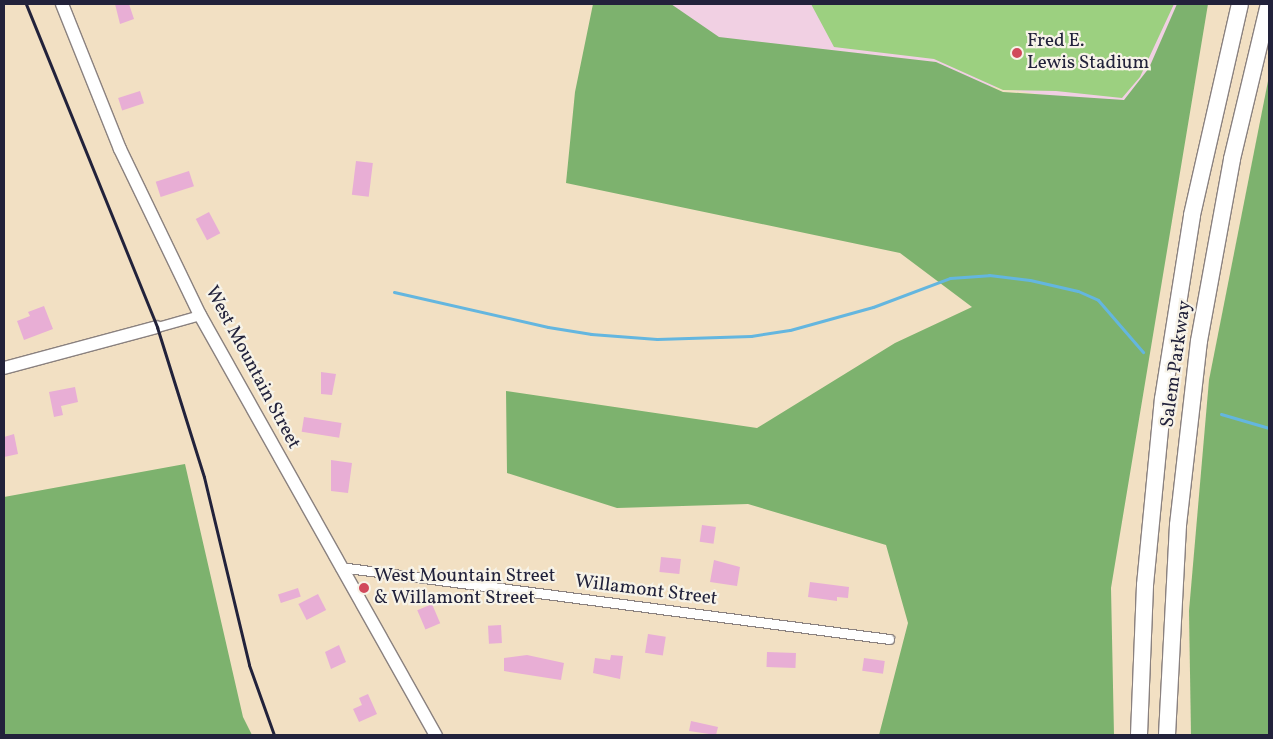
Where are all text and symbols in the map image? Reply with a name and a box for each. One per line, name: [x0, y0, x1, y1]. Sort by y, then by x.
place label: Fred E. Lewis Stadium: [1027, 31, 1149, 75]
marker: Fred E. Lewis Stadium: [1011, 47, 1023, 59]
street label: West Mountain Street: [199, 283, 305, 453]
street label: Salem Parkway: [1157, 299, 1197, 429]
place label: West Mountain Street & Willamont Street: [374, 566, 555, 610]
street label: Willamont Street: [573, 571, 719, 611]
marker: West Mountain Street & Willamont Street: [358, 582, 370, 594]

